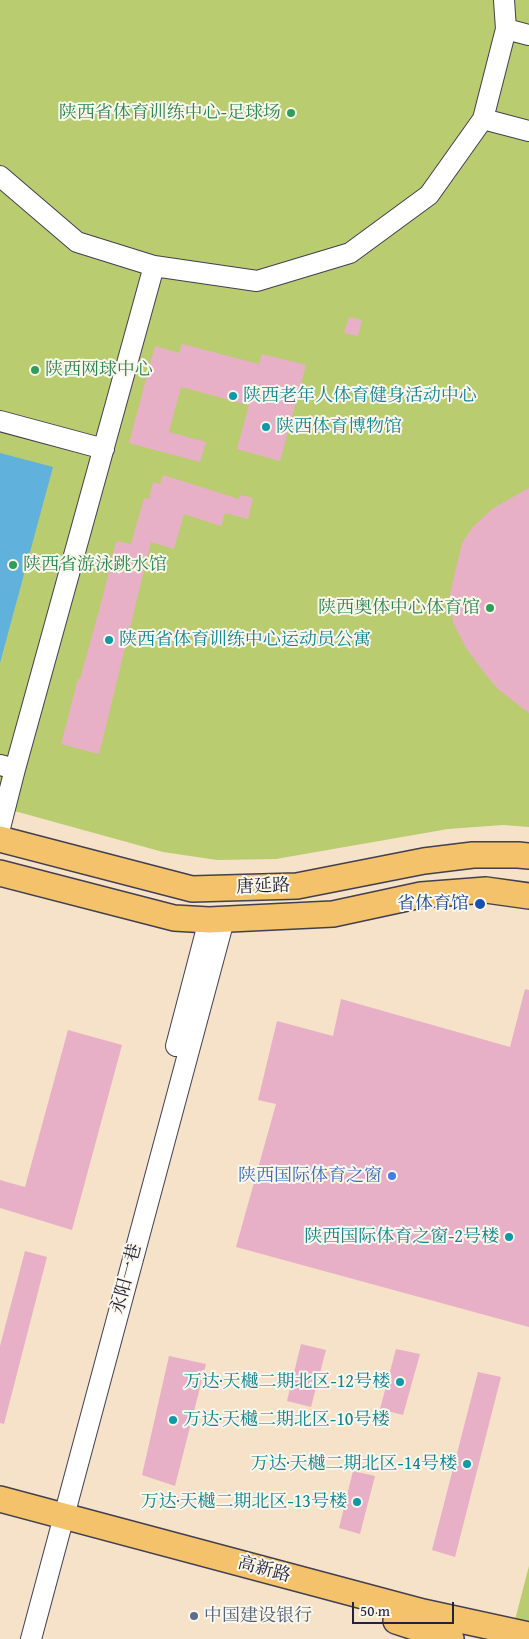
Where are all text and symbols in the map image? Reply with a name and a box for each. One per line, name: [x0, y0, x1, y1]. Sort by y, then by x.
place label: 陕西省体育训练中心-足球场: [59, 102, 281, 124]
marker: 陕西省体育训练中心-足球场: [285, 107, 297, 119]
place label: 陕西网球中心: [45, 359, 153, 381]
marker: 陕西网球中心: [29, 364, 41, 376]
place label: 陕西老年人体育健身活动中心: [243, 385, 477, 407]
marker: 陕西老年人体育健身活动中心: [227, 390, 239, 402]
place label: 陕西体育博物馆: [276, 416, 402, 438]
marker: 陕西体育博物馆: [260, 421, 272, 433]
place label: 陕西省游泳跳水馆: [23, 554, 167, 576]
marker: 陕西省游泳跳水馆: [7, 559, 19, 571]
place label: 陕西奥体中心体育馆: [318, 597, 480, 619]
marker: 陕西奥体中心体育馆: [484, 602, 496, 614]
place label: 陕西省体育训练中心运动员公寓: [119, 629, 371, 651]
marker: 陕西省体育训练中心运动员公寓: [103, 634, 115, 646]
street label: 唐延路: [236, 875, 290, 899]
place label: 省体育馆: [397, 893, 469, 915]
marker: 省体育馆: [473, 897, 487, 911]
place label: 陕西国际体育之窗: [238, 1165, 382, 1187]
marker: 陕西国际体育之窗: [386, 1170, 398, 1182]
place label: 陕西国际体育之窗-2号楼: [304, 1226, 499, 1248]
marker: 陕西国际体育之窗-2号楼: [503, 1231, 515, 1243]
street label: 永阳一巷: [107, 1241, 147, 1317]
place label: 万达·天樾二期北区-12号楼: [184, 1371, 390, 1393]
marker: 万达·天樾二期北区-12号楼: [394, 1376, 406, 1388]
place label: 万达·天樾二期北区-10号楼: [183, 1409, 389, 1431]
marker: 万达·天樾二期北区-10号楼: [167, 1414, 179, 1426]
place label: 万达·天樾二期北区-14号楼: [251, 1453, 457, 1475]
marker: 万达·天樾二期北区-14号楼: [461, 1458, 473, 1470]
place label: 万达·天樾二期北区-13号楼: [141, 1491, 347, 1513]
marker: 万达·天樾二期北区-13号楼: [351, 1496, 363, 1508]
street label: 高新路: [235, 1553, 293, 1587]
scale bar: [354, 1592, 456, 1624]
text: 50 m: [360, 1600, 390, 1621]
place label: 中国建设银行: [204, 1605, 312, 1627]
marker: 中国建设银行: [188, 1610, 200, 1622]

